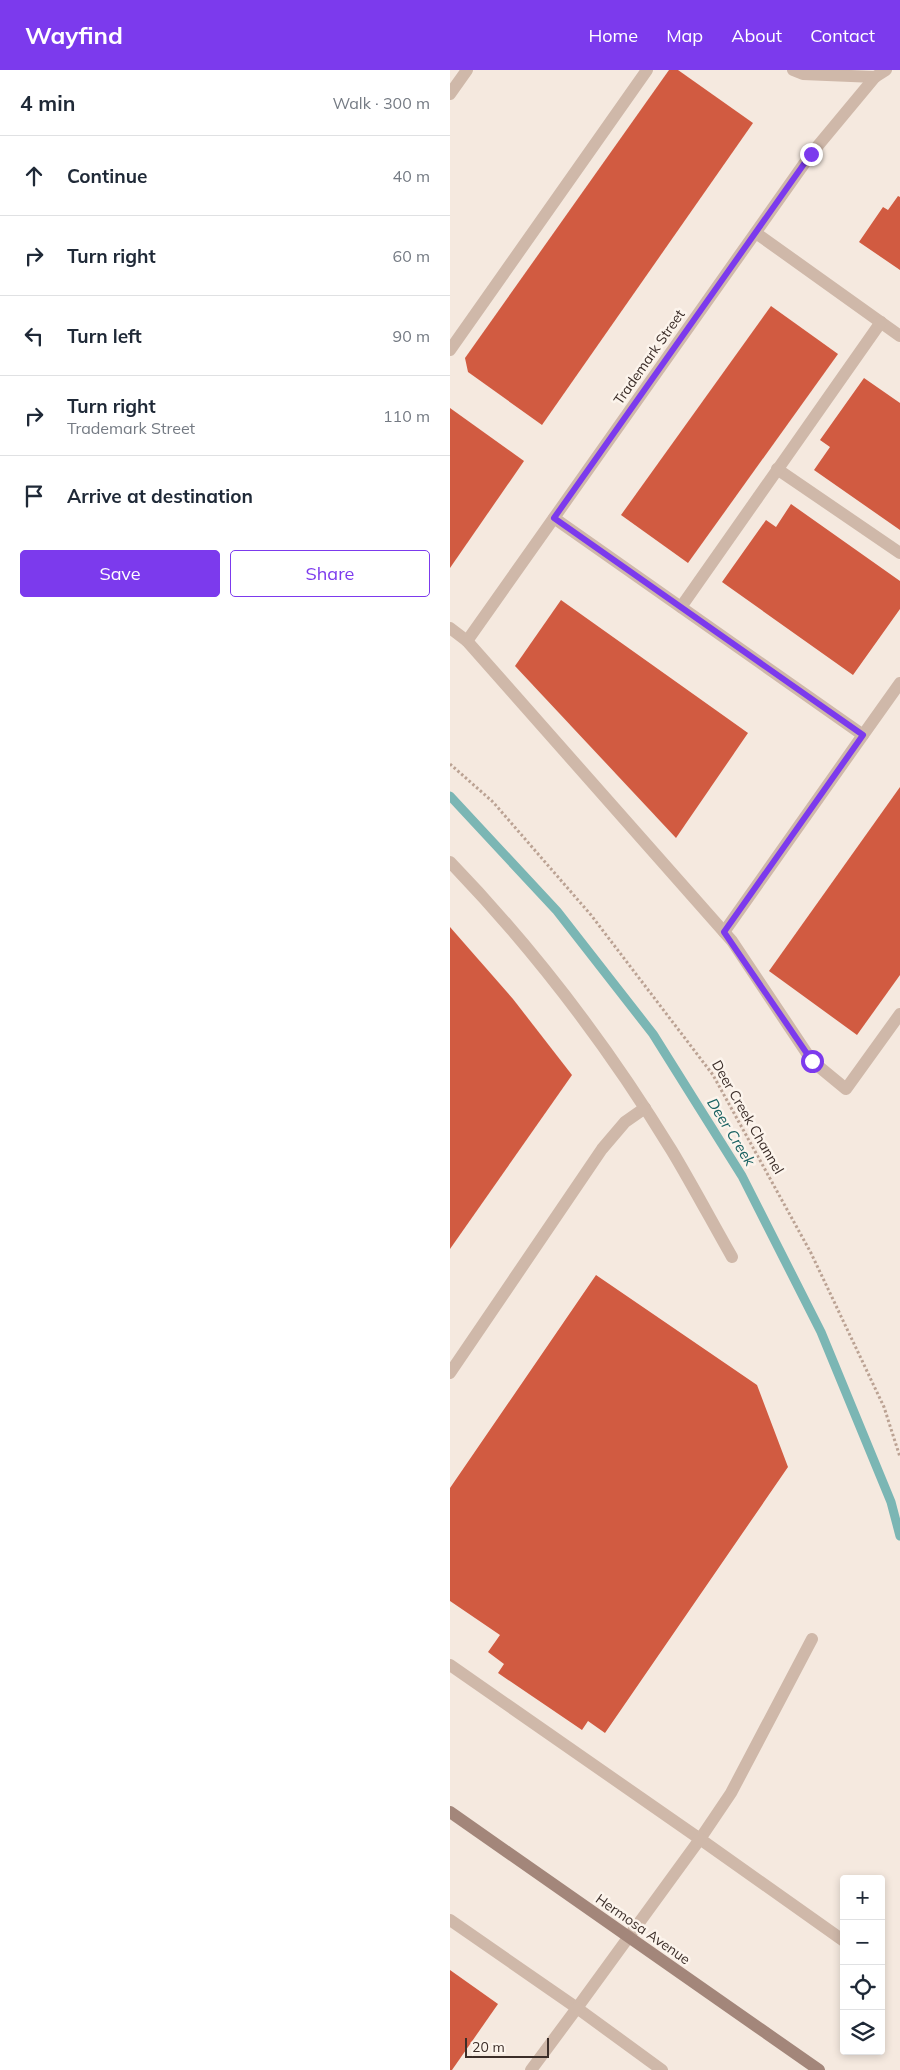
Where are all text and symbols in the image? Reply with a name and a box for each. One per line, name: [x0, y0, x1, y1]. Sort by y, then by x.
text: Wayfind: [25, 20, 123, 50]
text: Home: [588, 24, 638, 47]
text: Map: [666, 24, 703, 47]
text: About: [731, 24, 782, 47]
text: Contact: [810, 24, 875, 47]
text: 4 min: [20, 90, 75, 116]
text: Walk · 300 m: [332, 93, 430, 113]
route end: [800, 143, 823, 166]
icon: ahead: [20, 162, 48, 190]
text: Continue: [67, 164, 147, 188]
text: 40 m: [393, 166, 430, 186]
icon: right: [20, 242, 48, 270]
text: Turn right: [67, 244, 156, 268]
text: 60 m: [393, 246, 430, 266]
street label: Trademark Street: [609, 306, 689, 408]
icon: left: [20, 322, 48, 350]
text: Turn left: [67, 324, 142, 348]
text: 90 m: [393, 326, 430, 346]
text: Turn right: [67, 394, 156, 418]
icon: right: [20, 402, 48, 430]
text: 110 m: [383, 406, 430, 426]
text: Trademark Street: [67, 418, 195, 438]
icon: arrive: [20, 482, 48, 510]
text: Arrive at destination: [67, 484, 253, 508]
button: Save: [20, 550, 220, 597]
button: Share: [230, 550, 430, 597]
route start: [801, 1050, 824, 1073]
street label: Deer Creek Channel: [709, 1057, 787, 1177]
water label: Deer Creek: [703, 1095, 759, 1169]
map controls: [840, 1875, 885, 2055]
button: +: [840, 1875, 885, 1920]
street label: Hermosa Avenue: [592, 1890, 694, 1968]
button: −: [840, 1920, 885, 1965]
button: locate: [840, 1965, 885, 2010]
button: layers: [840, 2010, 885, 2055]
scale bar: [465, 2035, 549, 2058]
text: 20 m: [472, 2038, 505, 2056]

